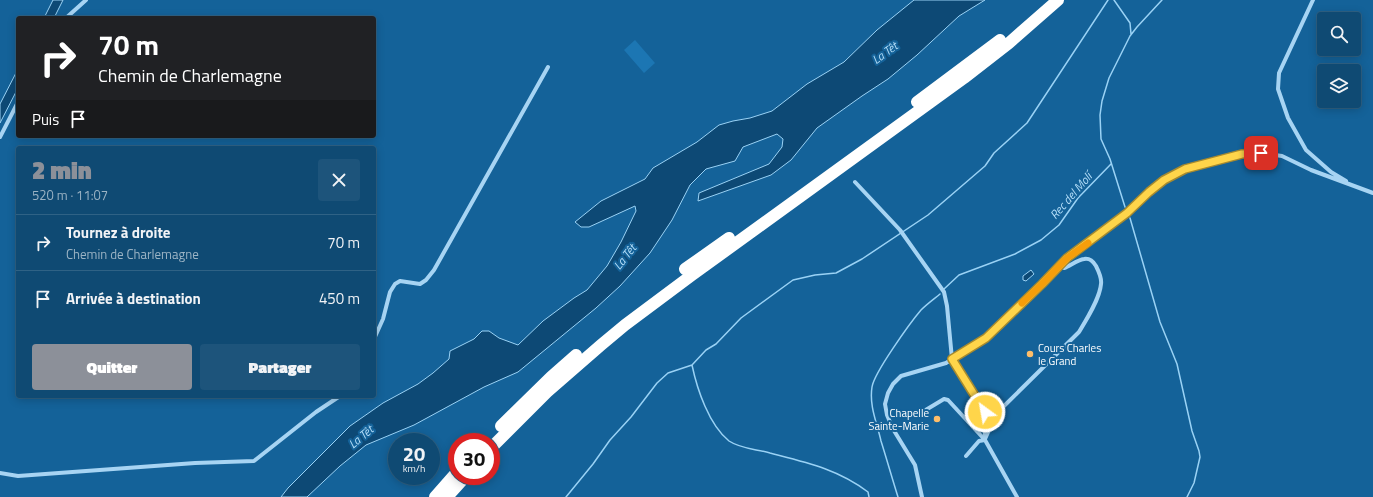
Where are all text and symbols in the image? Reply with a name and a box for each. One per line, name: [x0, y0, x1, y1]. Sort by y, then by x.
map controls: [1317, 12, 1361, 108]
button: search: [1317, 12, 1361, 56]
text: 70 m: [98, 23, 159, 66]
icon: right: [32, 32, 84, 84]
water label: La Têt: [868, 36, 903, 68]
text: Chemin de Charlemagne: [98, 62, 282, 89]
button: layers: [1317, 64, 1361, 108]
text: Puis: [32, 108, 59, 131]
icon: arrive: [67, 108, 89, 130]
pin: [1244, 136, 1278, 170]
icon: arrive: [1250, 142, 1272, 164]
text: 2 min: [32, 152, 92, 188]
button: close: [318, 159, 360, 201]
water label: Rec del Molí: [1045, 165, 1099, 223]
text: 520 m · 11:07: [32, 185, 108, 205]
text: Tournez à droite: [66, 221, 171, 244]
text: 70 m: [327, 231, 360, 254]
icon: right: [32, 232, 54, 254]
water label: La Têt: [609, 239, 641, 274]
text: Chemin de Charlemagne: [66, 244, 199, 264]
text: Arrivée à destination: [66, 287, 201, 310]
text: 450 m: [319, 287, 360, 310]
icon: arrive: [32, 288, 54, 310]
place label: Cours Charles le Grand: [1038, 340, 1101, 369]
button: Quitter: [32, 344, 192, 390]
button: Partager: [200, 344, 360, 390]
marker: Cours Charles le Grand: [1025, 349, 1035, 359]
position arrow: [964, 391, 1006, 433]
place label: Chapelle Sainte-Marie: [868, 405, 929, 434]
marker: Chapelle Sainte-Marie: [932, 414, 942, 424]
water label: La Têt: [344, 420, 378, 453]
speed limit sign: 30: [448, 433, 500, 485]
text: 20: [403, 438, 425, 469]
text: km/h: [403, 461, 425, 476]

